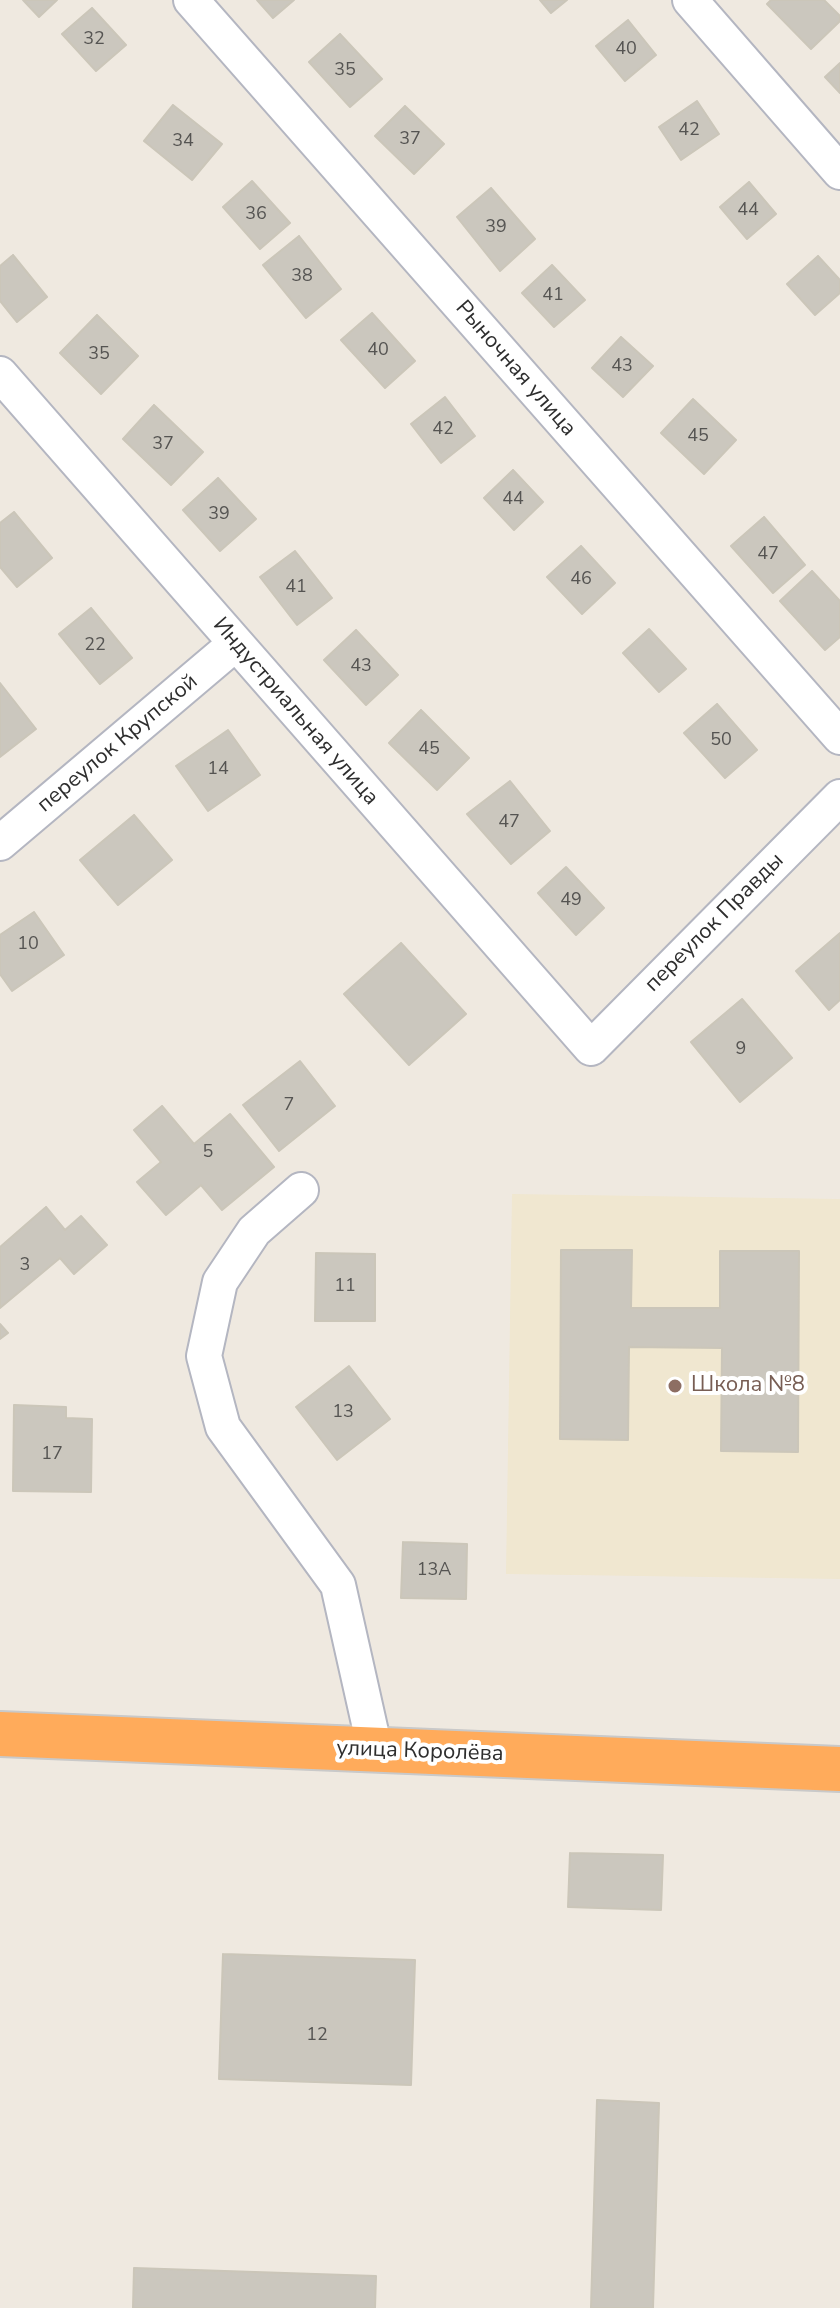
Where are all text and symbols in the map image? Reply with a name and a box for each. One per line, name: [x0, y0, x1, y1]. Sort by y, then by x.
house number: 32: [83, 29, 105, 51]
house number: 40: [615, 39, 637, 61]
house number: 35: [334, 60, 356, 82]
house number: 42: [678, 120, 700, 142]
house number: 37: [399, 129, 421, 151]
house number: 34: [172, 131, 194, 153]
house number: 44: [737, 200, 759, 222]
house number: 36: [245, 204, 267, 226]
house number: 39: [485, 217, 507, 239]
house number: 38: [291, 266, 313, 288]
house number: 41: [542, 285, 564, 307]
street label: Рыночная улица: [449, 296, 581, 442]
house number: 40: [367, 340, 389, 362]
house number: 35: [88, 344, 110, 366]
house number: 43: [611, 356, 633, 378]
house number: 42: [432, 419, 454, 441]
house number: 45: [687, 426, 709, 448]
house number: 37: [152, 434, 174, 456]
house number: 44: [502, 489, 524, 511]
house number: 39: [208, 504, 230, 526]
house number: 47: [757, 544, 779, 566]
house number: 46: [570, 569, 592, 591]
house number: 41: [285, 577, 307, 599]
street label: Индустриальная улица: [206, 613, 384, 811]
house number: 22: [84, 635, 106, 657]
house number: 43: [350, 656, 372, 678]
street label: переулок Крупской: [32, 669, 204, 819]
house number: 50: [710, 730, 732, 752]
house number: 45: [418, 739, 440, 761]
house number: 14: [207, 759, 229, 781]
house number: 47: [498, 812, 520, 834]
street label: переулок Правды: [640, 848, 790, 998]
house number: 49: [560, 890, 582, 912]
house number: 10: [17, 934, 39, 956]
house number: 9: [736, 1039, 746, 1061]
house number: 7: [284, 1095, 294, 1117]
house number: 5: [203, 1142, 213, 1164]
house number: 3: [20, 1255, 30, 1277]
house number: 11: [334, 1276, 356, 1298]
place label: Школа №8: [691, 1373, 805, 1399]
marker: Школа №8: [666, 1377, 684, 1395]
house number: 13: [332, 1402, 354, 1424]
house number: 17: [41, 1444, 63, 1466]
house number: 13А: [417, 1560, 451, 1582]
street label: улица Королёва: [336, 1736, 504, 1768]
house number: 12: [306, 2025, 328, 2047]

